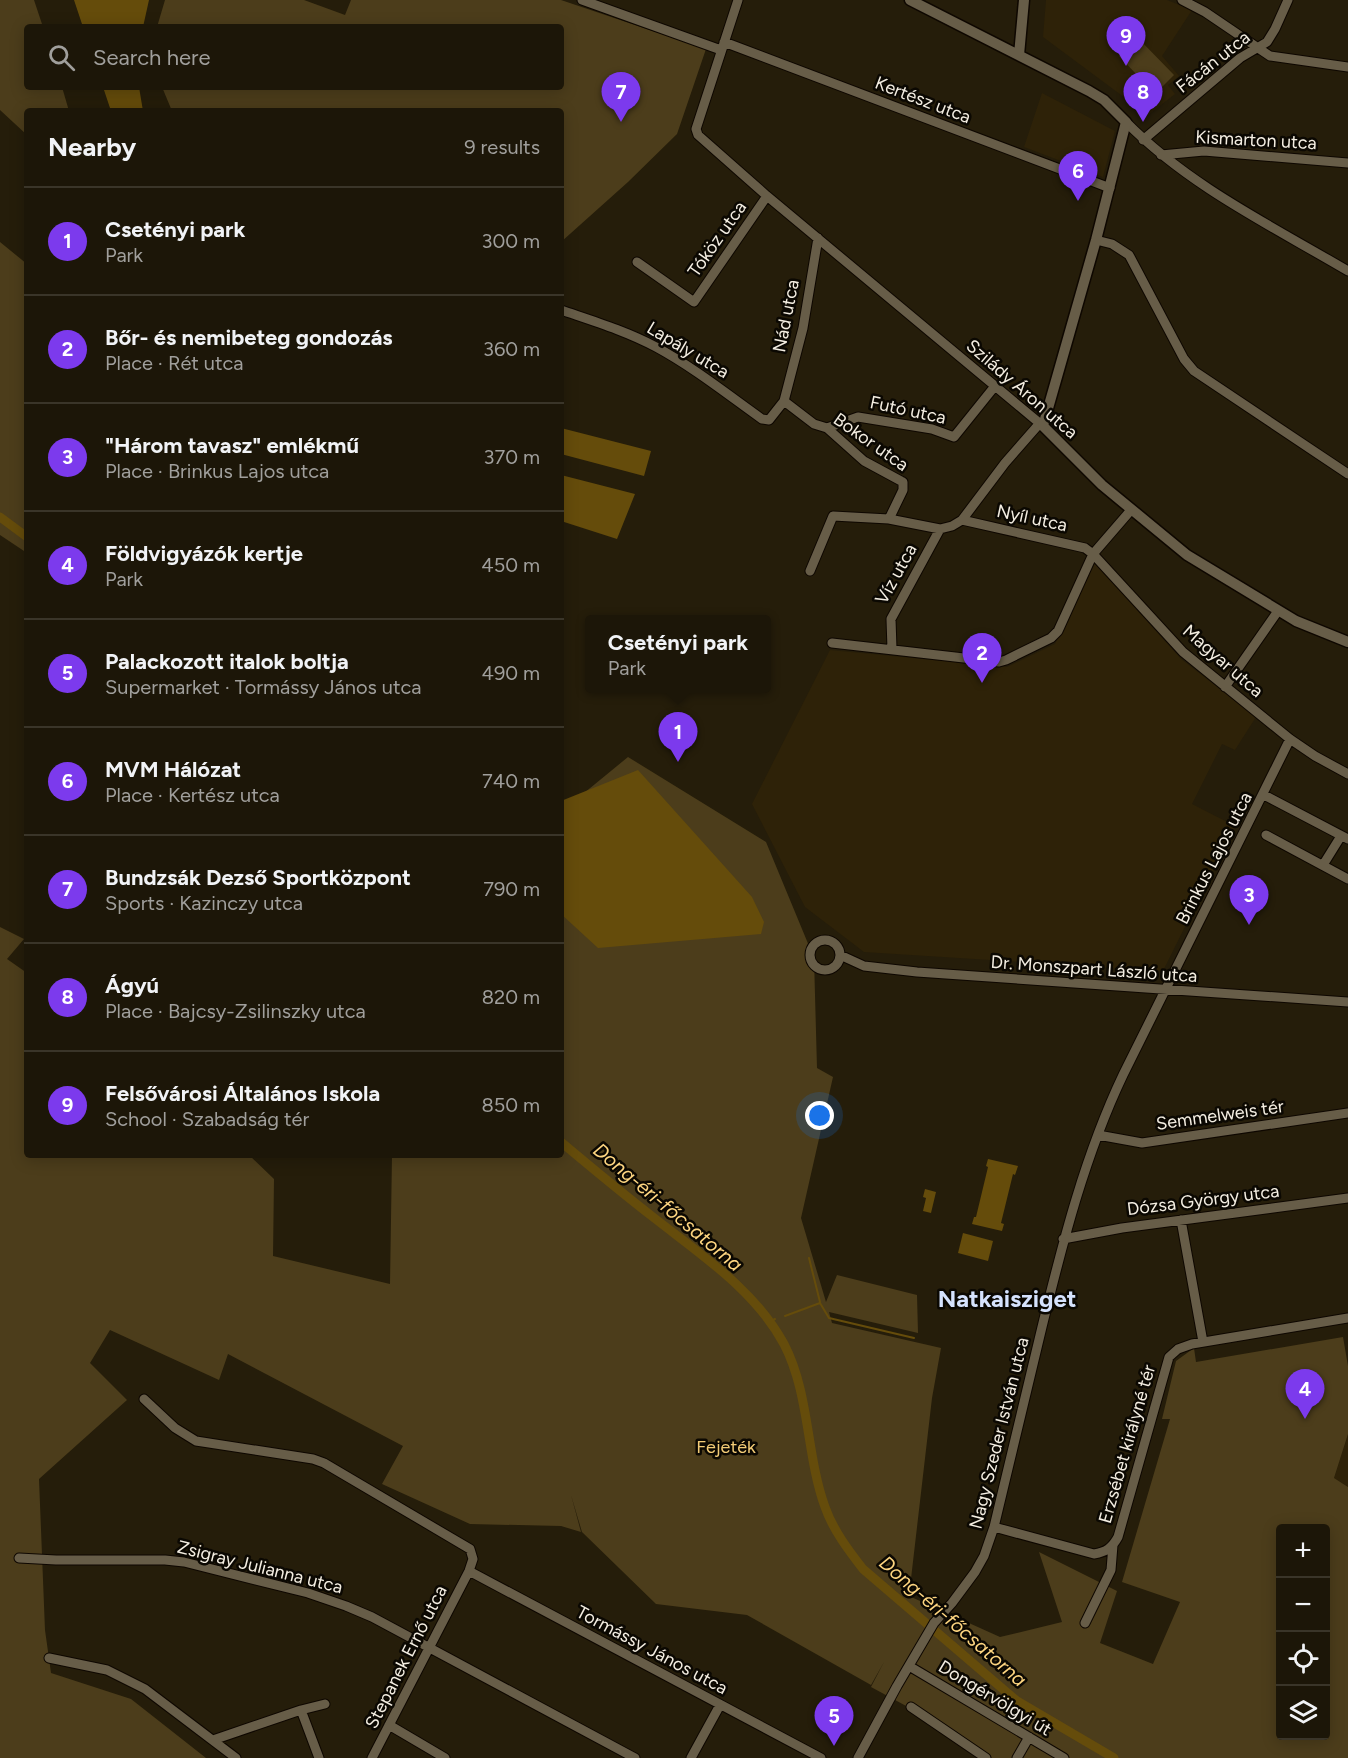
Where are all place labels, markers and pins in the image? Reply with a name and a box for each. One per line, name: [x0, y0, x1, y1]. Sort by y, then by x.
pin: 9: [1106, 16, 1146, 66]
pin: 7: [602, 72, 640, 122]
pin: 8: [1124, 72, 1162, 122]
pin: 6: [1058, 152, 1098, 201]
pin: 2: [962, 634, 1002, 683]
pin: 1: [658, 712, 698, 762]
pin: 3: [1230, 876, 1268, 925]
pin: 4: [1286, 1370, 1324, 1419]
pin: 5: [814, 1696, 854, 1746]

